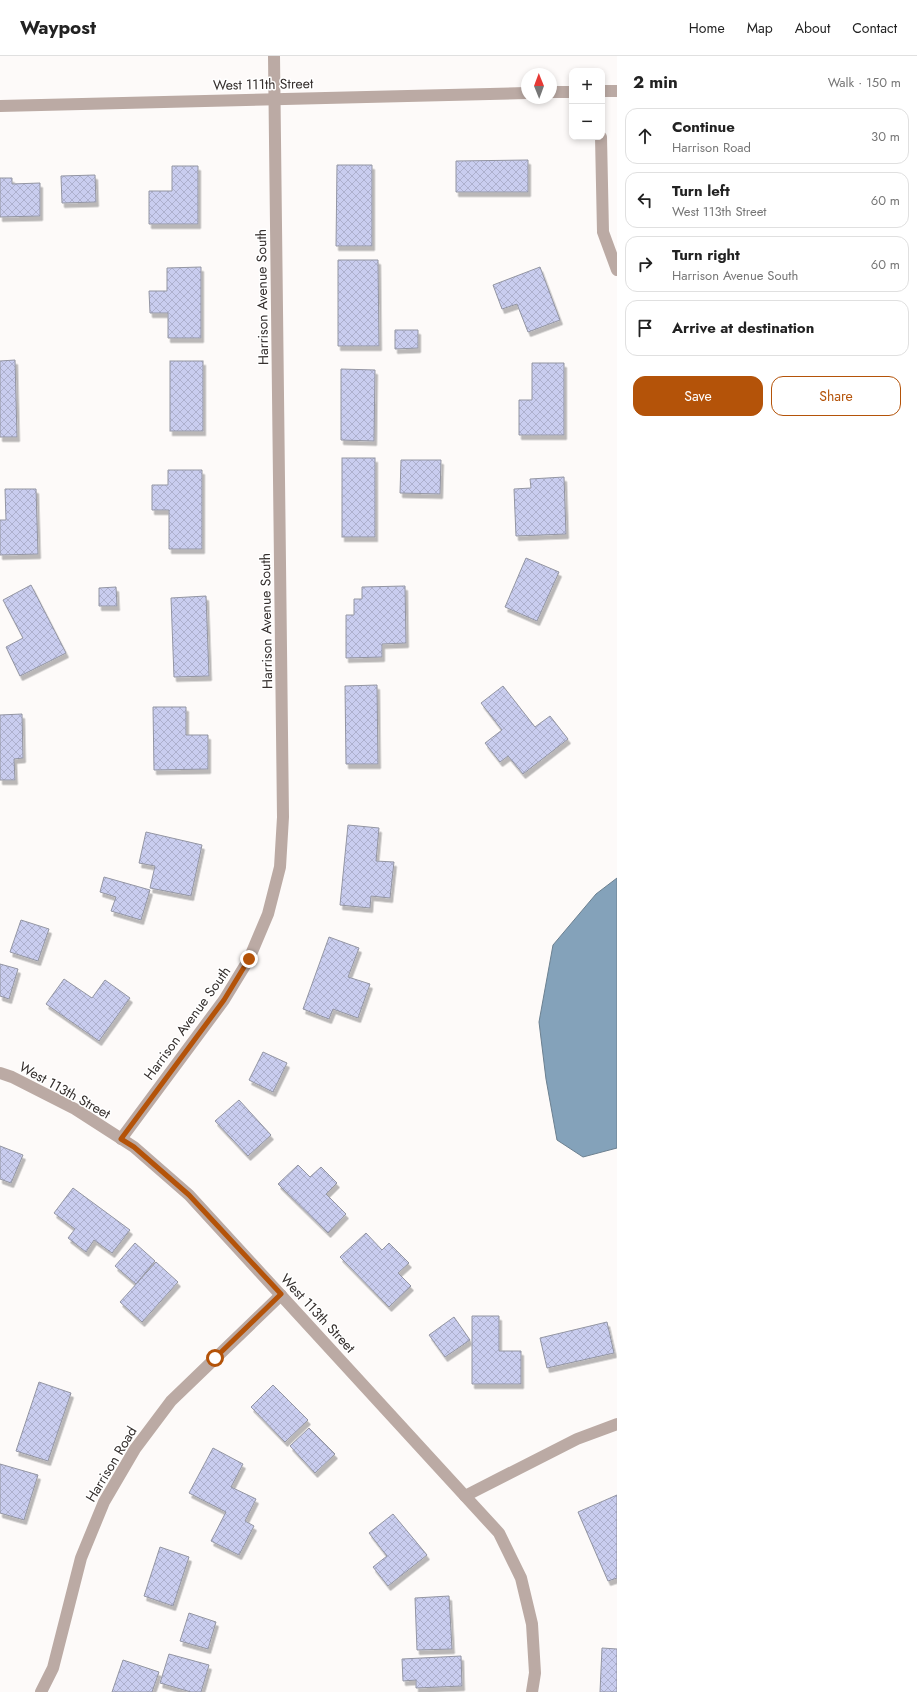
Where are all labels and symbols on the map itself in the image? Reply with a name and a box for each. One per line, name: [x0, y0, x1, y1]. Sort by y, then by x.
north arrow: [521, 68, 557, 104]
street label: West 111th Street: [213, 73, 314, 95]
street label: Harrison Avenue South: [251, 229, 273, 365]
street label: Harrison Avenue South: [255, 553, 277, 689]
route end: [240, 950, 258, 968]
street label: Harrison Avenue South: [139, 962, 235, 1084]
street label: West 113th Street: [16, 1057, 115, 1124]
street label: West 113th Street: [276, 1269, 360, 1357]
route start: [206, 1349, 224, 1367]
street label: Harrison Road: [81, 1422, 141, 1506]

